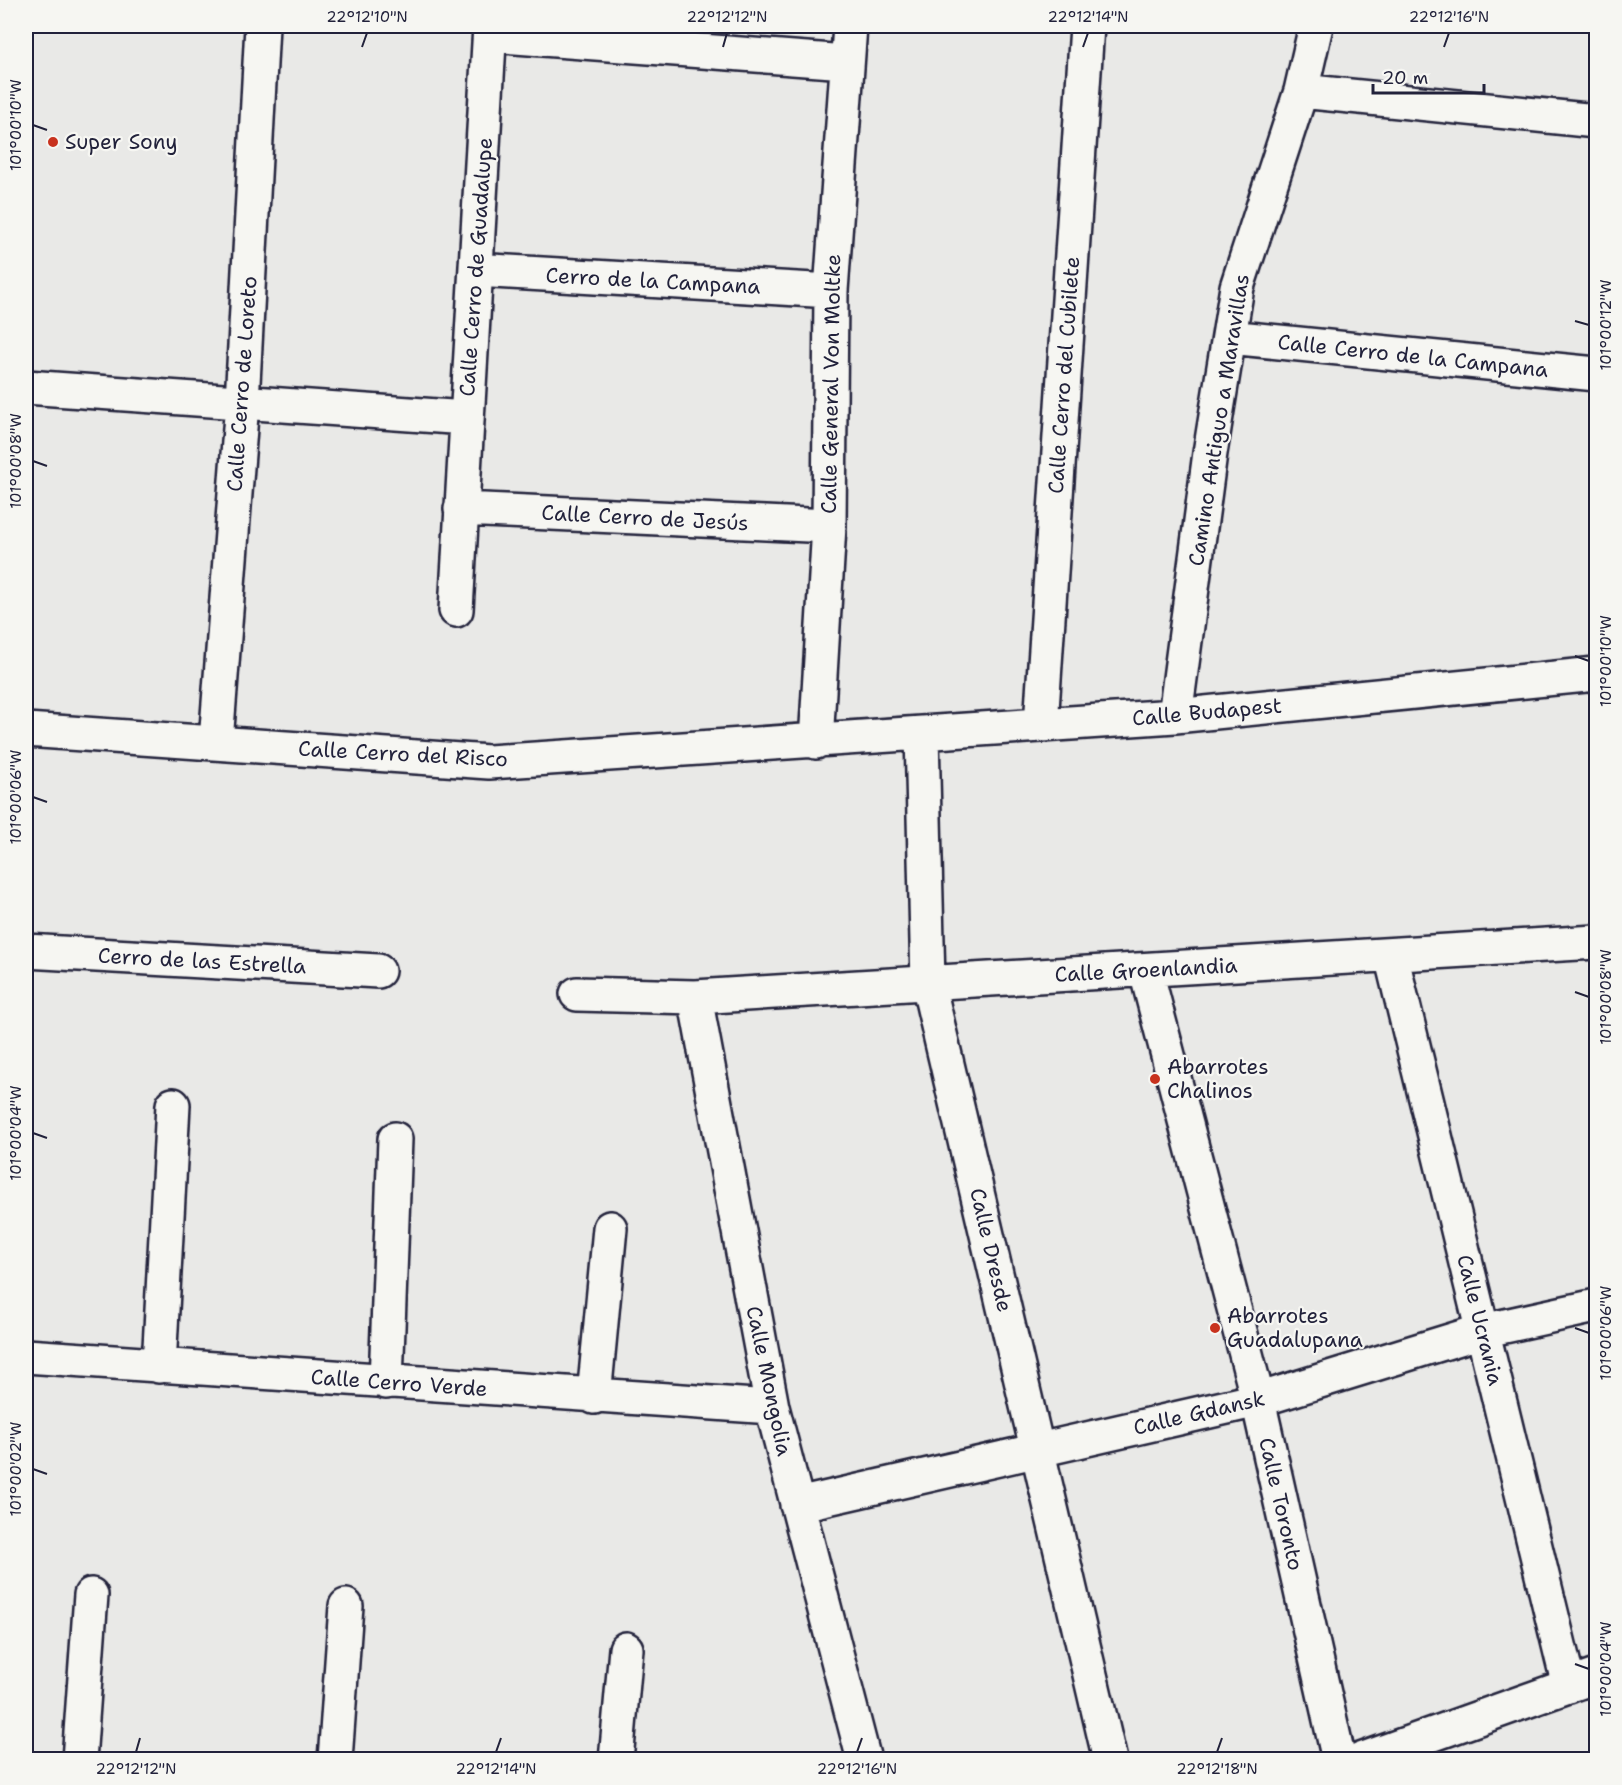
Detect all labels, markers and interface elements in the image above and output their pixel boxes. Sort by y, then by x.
text: 22°12'10"N [326,7,408,27]
text: 22°12'12"N [687,7,767,27]
text: 22°12'14"N [1048,7,1128,27]
text: 22°12'16"N [1409,7,1489,27]
scale bar [1373,57,1484,95]
text: 20 m [1382,66,1428,90]
text: 101°00'10"W [6,79,26,171]
place label: Super Sony [65,128,177,156]
marker: Super Sony [46,135,60,149]
street label: Calle Cerro de Guadalupe [453,136,499,398]
street label: Calle General Von Moltke [815,254,847,514]
street label: Calle Cerro del Cubilete [1042,255,1086,495]
street label: Cerro de la Campana [545,261,761,301]
street label: Camino Antiguo a Maravillas [1182,272,1256,568]
street label: Calle Cerro de Loreto [220,275,264,493]
text: 101°00'12"W [1596,279,1616,371]
street label: Calle Cerro de la Campana [1276,328,1550,384]
text: 101°00'08"W [6,413,26,509]
street label: Calle Cerro de Jesús [541,499,749,537]
text: 101°00'10"W [1596,615,1616,707]
street label: Calle Budapest [1131,692,1283,732]
street label: Calle Cerro del Risco [297,735,509,773]
text: 101°00'06"W [6,750,26,844]
street label: Cerro de las Estrella [97,942,307,980]
text: 101°00'08"W [1596,949,1616,1045]
street label: Calle Groenlandia [1054,951,1238,989]
place label: Abarrotes Chalinos [1167,1053,1269,1105]
marker: Abarrotes Chalinos [1148,1072,1162,1086]
text: 101°00'04"W [6,1085,26,1181]
street label: Calle Dresde [963,1185,1019,1315]
street label: Calle Ucrania [1450,1252,1510,1388]
text: 101°00'06"W [1596,1286,1616,1380]
place label: Abarrotes Guadalupana [1227,1302,1363,1354]
street label: Calle Mongolia [739,1303,799,1459]
marker: Abarrotes Guadalupana [1208,1321,1222,1335]
street label: Calle Cerro Verde [310,1363,488,1403]
street label: Calle Gdansk [1130,1384,1268,1442]
text: 101°00'02"W [6,1422,26,1516]
street label: Calle Toronto [1252,1435,1310,1573]
text: 101°00'04"W [1596,1621,1616,1717]
text: 22°12'12"N [96,1759,176,1779]
text: 22°12'14"N [456,1759,536,1779]
text: 22°12'16"N [817,1759,897,1779]
text: 22°12'18"N [1176,1759,1258,1779]

